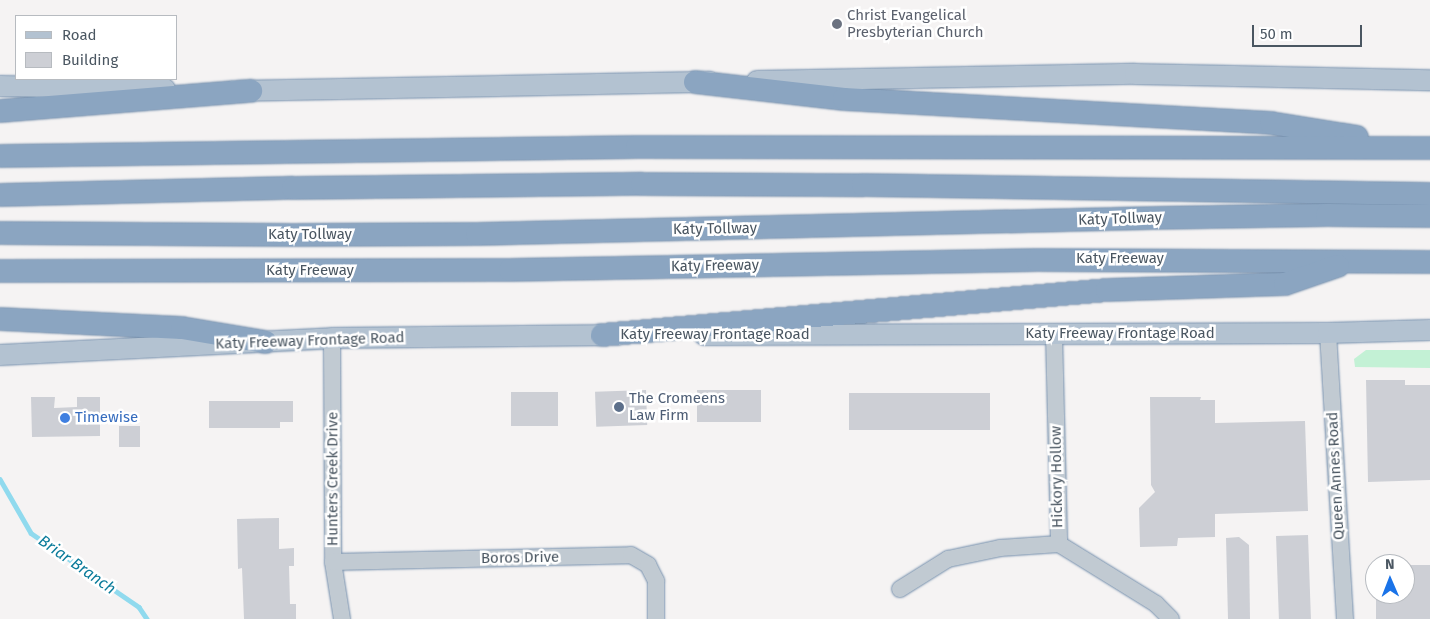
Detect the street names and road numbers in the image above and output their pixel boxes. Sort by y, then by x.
street label: Katy Tollway [1078,209,1162,229]
street label: Katy Tollway [673,219,757,239]
street label: Katy Tollway [268,226,352,244]
street label: Katy Freeway [1076,250,1164,268]
street label: Katy Freeway [671,256,759,276]
street label: Katy Freeway [266,262,354,280]
street label: Katy Freeway Frontage Road [1025,325,1215,343]
street label: Katy Freeway Frontage Road [620,326,810,344]
street label: Katy Freeway Frontage Road [215,329,405,353]
street label: Hunters Creek Drive [324,412,342,546]
street label: Queen Annes Road [1324,412,1348,540]
street label: Hickory Hollow [1047,426,1067,528]
street label: Boros Drive [481,548,559,568]

